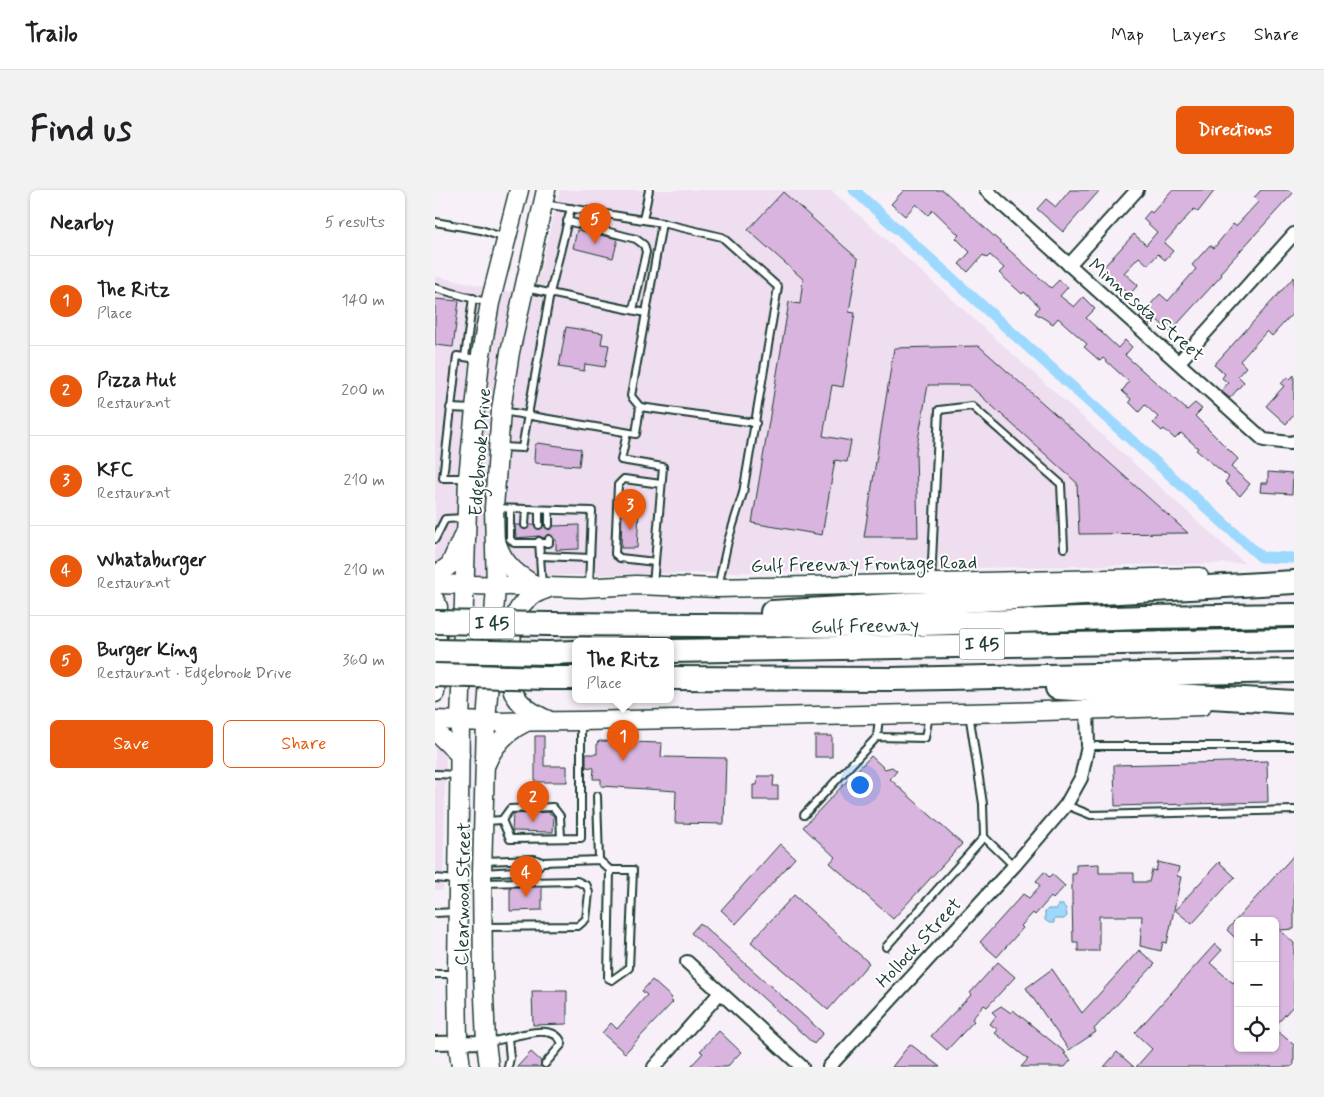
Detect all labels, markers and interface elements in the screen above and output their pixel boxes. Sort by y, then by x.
text: Trailo [25,19,78,50]
text: Map [1111,23,1144,47]
text: Layers [1172,23,1226,47]
text: Share [1254,23,1299,47]
button: Directions [1176,106,1294,154]
text: Find us [30,107,132,153]
pin: 5 [579,203,611,244]
text: Nearby [50,209,114,237]
text: 5 results [325,212,385,233]
street label: Minnesota Street [1083,253,1209,367]
text: The Ritz [97,278,170,303]
text: 1 [62,290,70,311]
text: 140 m [341,290,385,311]
text: Place [97,303,132,324]
text: Pizza Hut [97,368,176,393]
text: 2 [62,380,70,401]
text: 200 m [341,380,385,401]
street label: Edgebrook Drive [464,387,500,517]
text: Restaurant [97,393,171,414]
text: KFC [97,458,133,483]
text: 3 [62,470,70,491]
text: 210 m [344,470,385,491]
text: Restaurant [97,483,171,504]
pin: 3 [614,489,646,530]
text: Whataburger [97,548,207,573]
street label: Gulf Freeway Frontage Road [751,550,978,581]
text: 4 [61,560,71,581]
text: 210 m [344,560,385,581]
text: Restaurant [97,573,171,594]
road number: I 45 [469,608,515,638]
street label: Gulf Freeway [811,613,919,641]
road number: I 45 [959,628,1005,659]
text: Burger King [97,638,198,663]
popup [572,638,674,703]
text: The Ritz [587,648,659,673]
text: 5 [61,650,71,671]
text: 360 m [342,650,385,671]
text: Restaurant · Edgebrook Drive [97,663,292,684]
text: Place [587,673,622,694]
button: Save [50,720,213,768]
button: Share [223,720,385,768]
pin: 1 [607,720,639,761]
your location [847,772,873,798]
pin: 2 [517,781,549,822]
street label: Clearwood Street [450,822,477,966]
pin: 4 [510,856,542,897]
street label: Hollock Street [871,892,968,994]
map controls [1234,917,1279,1052]
button: + [1234,917,1279,962]
button: − [1234,962,1279,1007]
button: locate [1234,1007,1279,1052]

